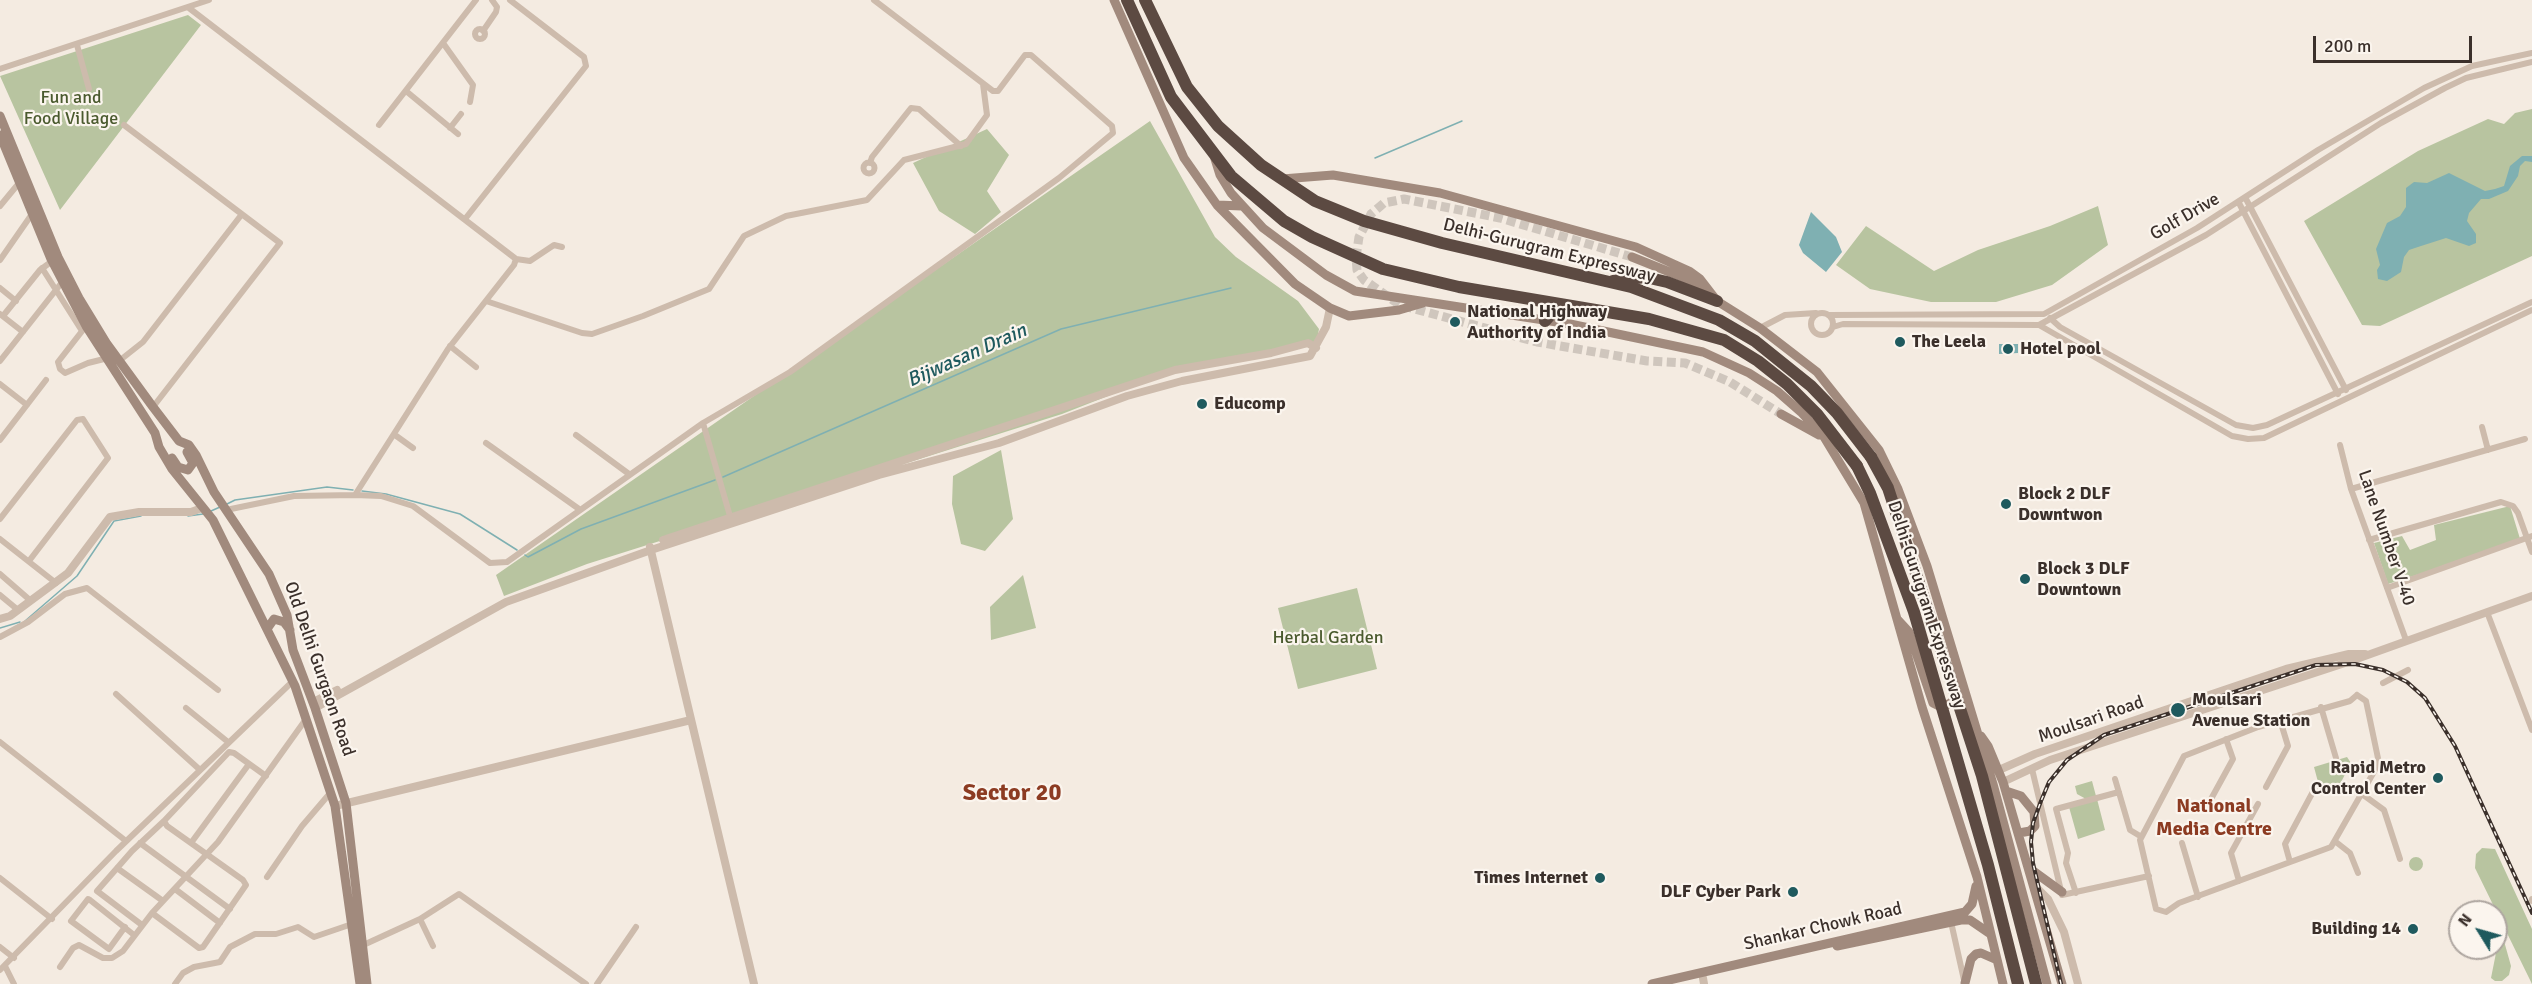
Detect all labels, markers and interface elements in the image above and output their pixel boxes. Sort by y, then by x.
scale bar [2316,24,2475,62]
text: 200 m [2324,35,2371,57]
park label: Fun and Food Village [24,87,118,130]
street label: Golf Drive [2147,189,2223,245]
street label: Delhi-Gurugram Expressway [1441,214,1657,288]
place label: National Highway Authority of India [1467,301,1607,344]
marker: National Highway Authority of India [1448,315,1462,329]
water label: Bijwasan Drain [904,319,1030,393]
place label: The Leela [1912,331,1986,353]
marker: The Leela [1893,335,1907,349]
place label: Hotel pool [2020,338,2101,360]
marker: Hotel pool [2001,342,2015,356]
place label: Educomp [1214,393,1286,415]
marker: Educomp [1195,397,1209,411]
street label: Lane Number V-40 [2353,467,2419,609]
place label: Block 2 DLF Downtwon [2018,483,2111,526]
marker: Block 2 DLF Downtwon [1999,497,2013,511]
street label: Delhi-Gurugram Expressway [1882,498,1970,712]
place label: Block 3 DLF Downtown [2037,558,2130,600]
marker: Block 3 DLF Downtown [2018,572,2032,586]
street label: Old Delhi Gurgaon Road [279,579,359,759]
park label: Herbal Garden [1272,627,1384,649]
place label: Moulsari Avenue Station [2192,689,2310,732]
street label: Moulsari Road [2035,692,2147,748]
marker: Moulsari Avenue Station [2169,701,2187,719]
place label: Rapid Metro Control Center [2311,757,2426,800]
marker: Rapid Metro Control Center [2431,771,2445,785]
district label: Sector 20 [963,780,1061,808]
district label: National Media Centre [2156,795,2272,842]
place label: Times Internet [1474,867,1588,889]
marker: Times Internet [1593,871,1607,885]
place label: DLF Cyber Park [1660,881,1781,903]
marker: DLF Cyber Park [1786,885,1800,899]
street label: Shankar Chowk Road [1742,898,1904,956]
north arrow [2448,900,2508,960]
text: N [2454,910,2477,931]
place label: Building 14 [2311,918,2401,940]
marker: Building 14 [2406,922,2420,936]

